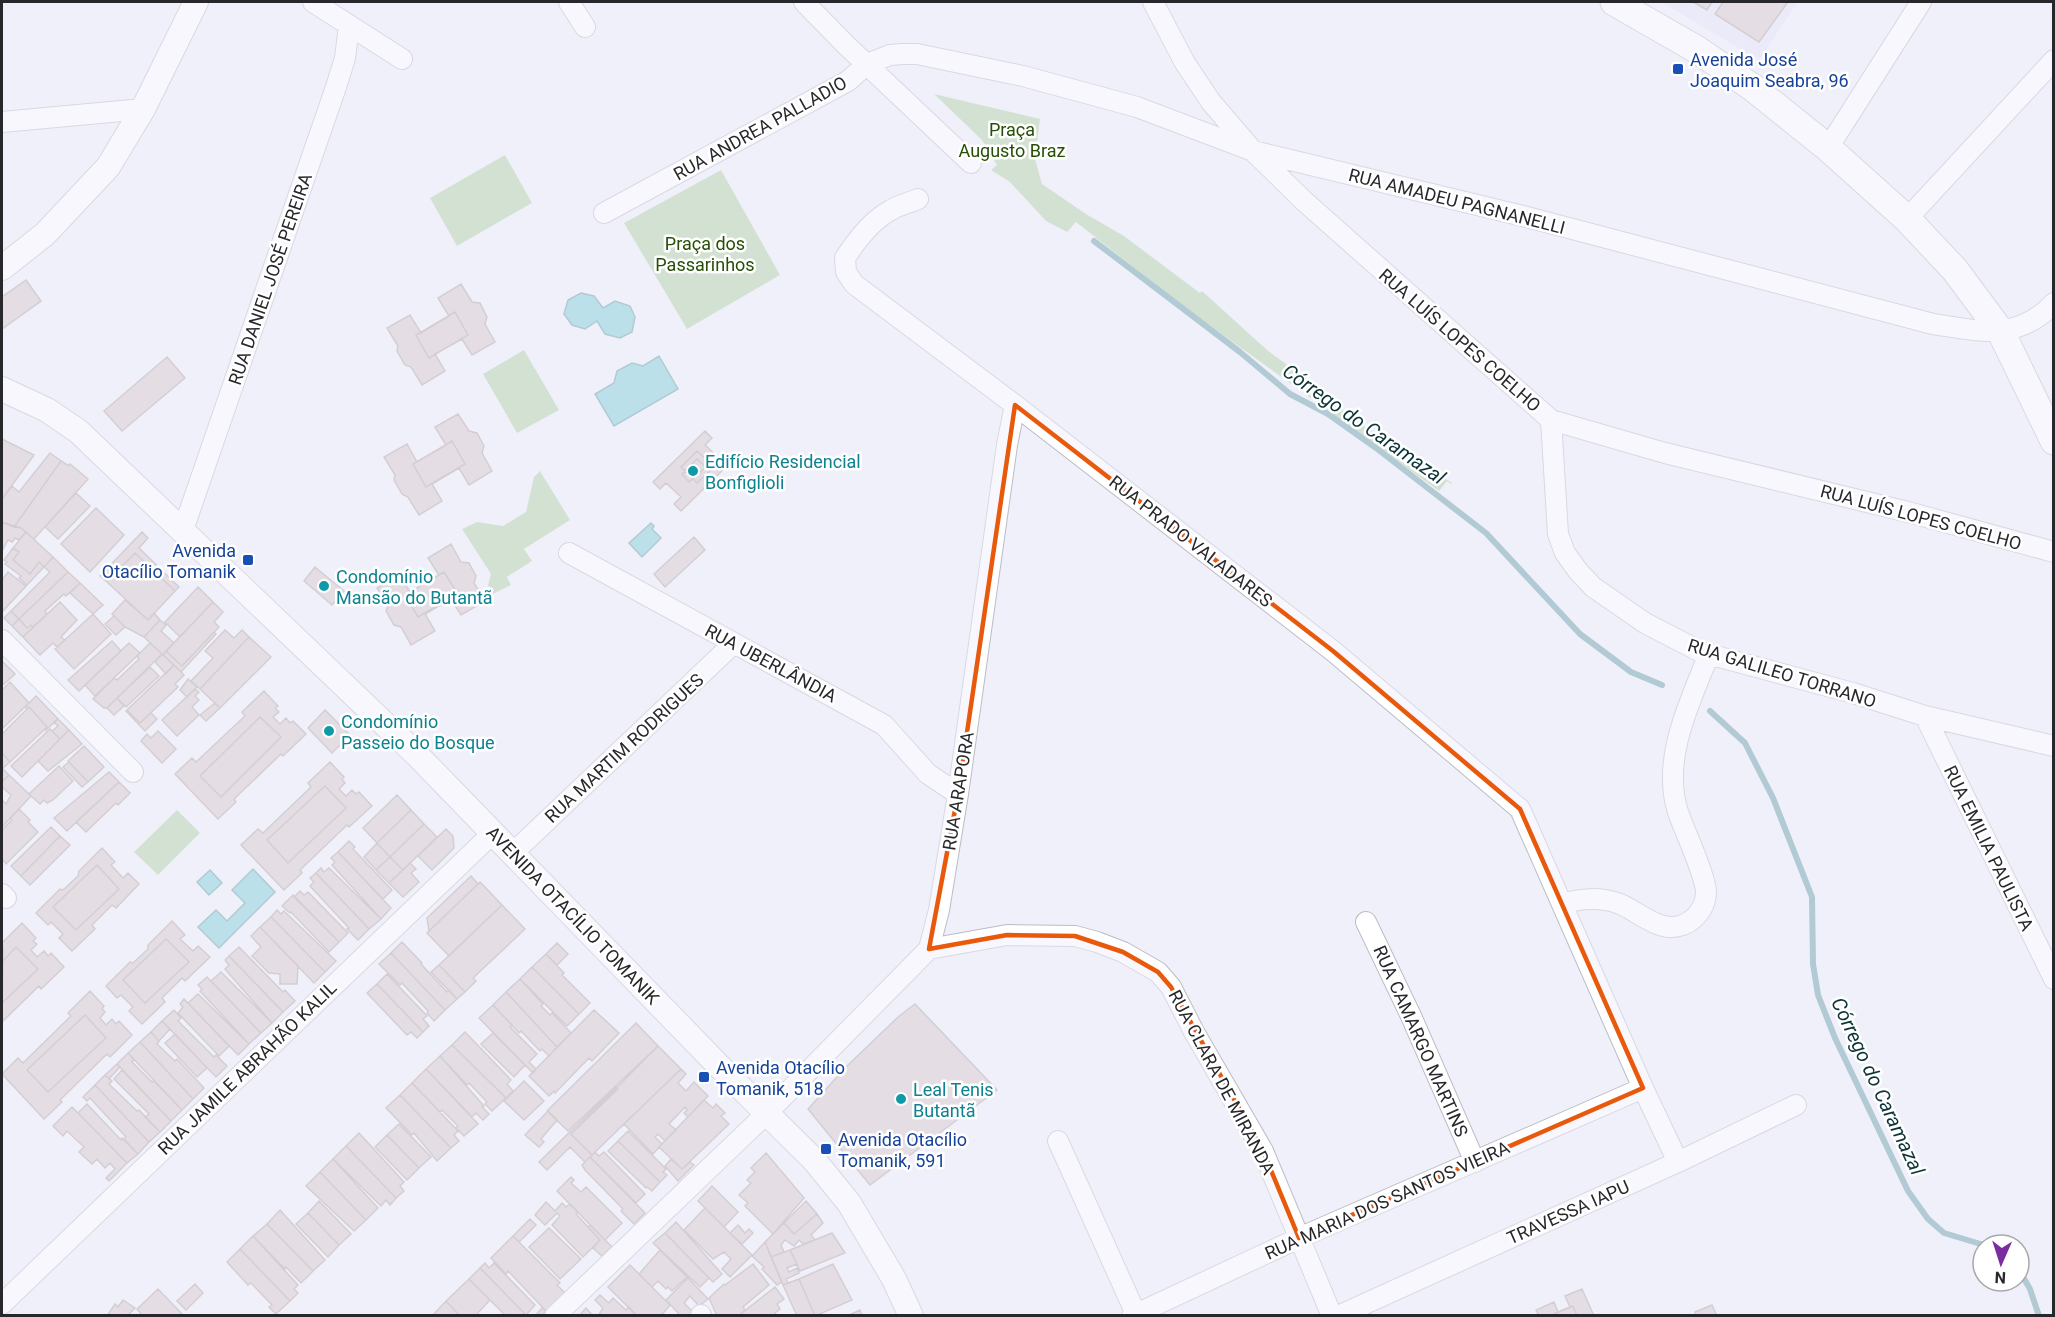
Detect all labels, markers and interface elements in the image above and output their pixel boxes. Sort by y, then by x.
place label: Avenida José Joaquim Seabra, 96 [1690,49,1849,91]
marker: Avenida José Joaquim Seabra, 96 [1671,62,1685,76]
street label: RUA ANDREA PALLADIO [670,72,850,184]
park label: Praça Augusto Braz [958,119,1066,161]
street label: RUA AMADEU PAGNANELLI [1347,164,1567,238]
street label: RUA DANIEL JOSÉ PEREIRA [224,170,316,388]
park label: Praça dos Passarinhos [655,233,755,275]
street label: RUA LUÍS LOPES COELHO [1375,264,1545,416]
water label: Córrego do Caramazal [1278,359,1450,489]
place label: Edifício Residencial Bonfiglioli [705,451,861,493]
marker: Edifício Residencial Bonfiglioli [686,464,700,478]
street label: RUA PRADO VALADARES [1105,471,1277,611]
street label: RUA LUÍS LOPES COELHO [1818,480,2024,554]
place label: Avenida Otacílio Tomanik [102,540,237,582]
marker: Avenida Otacílio Tomanik [241,553,255,567]
place label: Condomínio Mansão do Butantã [336,566,493,608]
marker: Condomínio Mansão do Butantã [317,579,331,593]
street label: RUA UBERLÂNDIA [702,619,841,707]
street label: RUA GALILEO TORRANO [1685,634,1879,712]
street label: RUA MARTIM RODRIGUES [541,669,708,827]
place label: Condomínio Passeio do Bosque [341,711,495,753]
marker: Condomínio Passeio do Bosque [322,724,336,738]
street label: RUA ARAPORA [938,730,978,852]
street label: RUA EMILIA PAULISTA [1940,762,2038,934]
street label: AVENIDA OTACÍLIO TOMANIK [482,822,664,1009]
street label: RUA CAMARGO MARTINS [1369,942,1473,1140]
street label: RUA JAMILE ABRAHÃO KALIL [153,977,341,1159]
street label: RUA CLARA DE MIRANDA [1164,986,1280,1178]
water label: Córrego do Caramazal [1826,993,1930,1179]
place label: Avenida Otacílio Tomanik, 518 [716,1057,845,1099]
marker: Avenida Otacílio Tomanik, 518 [697,1070,711,1084]
place label: Leal Tenis Butantã [913,1079,994,1121]
marker: Leal Tenis Butantã [894,1092,908,1106]
place label: Avenida Otacílio Tomanik, 591 [838,1129,967,1171]
street label: RUA MARIA DOS SANTOS VIEIRA [1261,1136,1513,1264]
marker: Avenida Otacílio Tomanik, 591 [819,1142,833,1156]
street label: TRAVESSA IAPU [1503,1176,1633,1248]
north arrow [1971,1233,2031,1293]
text: N [1994,1268,2006,1287]

